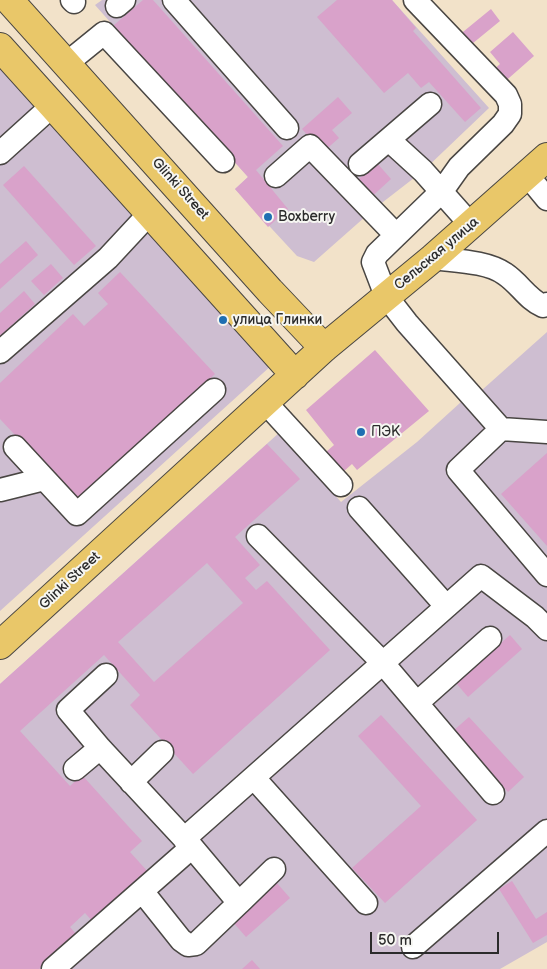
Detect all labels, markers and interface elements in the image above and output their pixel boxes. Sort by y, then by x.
street label: Glinki Street [148,155,212,223]
place label: Boxberry [278,209,335,225]
marker: Boxberry [262,211,274,223]
street label: Сельская улица [391,214,483,294]
place label: улица Глинки [233,312,322,328]
marker: улица Глинки [217,314,229,326]
place label: ПЭК [371,424,400,440]
marker: ПЭК [355,426,367,438]
street label: Glinki Street [36,549,104,613]
scale bar [372,922,501,954]
text: 50 m [378,931,412,950]

